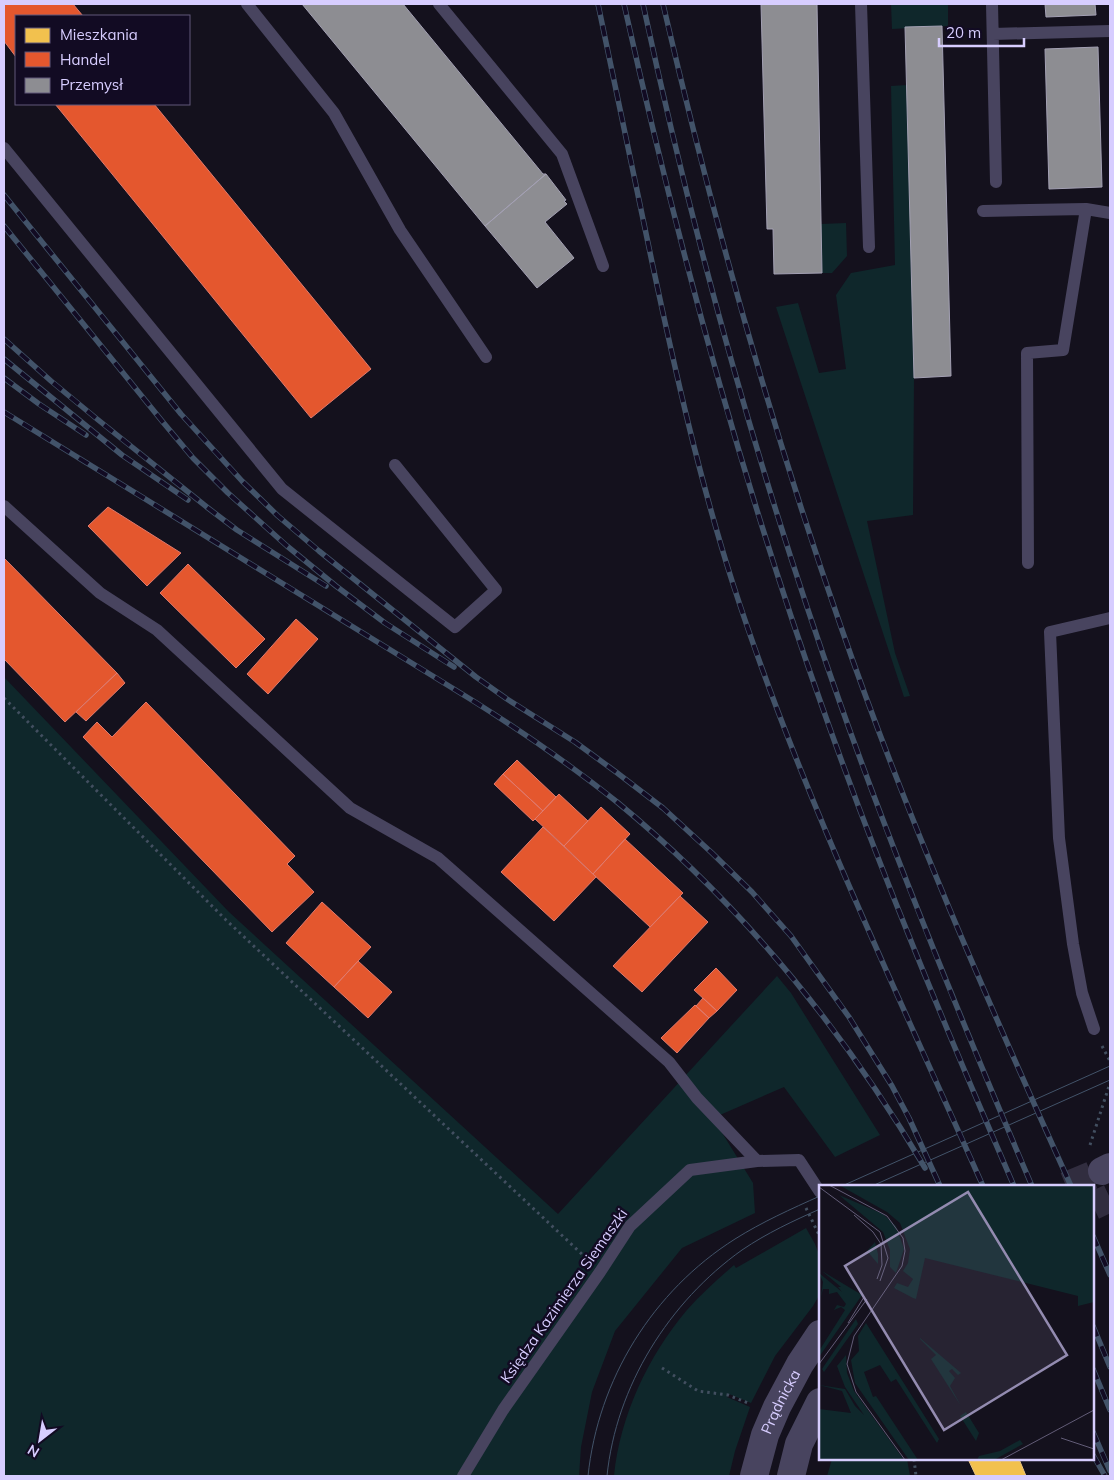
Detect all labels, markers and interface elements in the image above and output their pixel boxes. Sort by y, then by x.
legend [15,15,190,105]
scale bar [939,15,1024,47]
text: 20 m [946,23,981,42]
text: Mieszkania [60,25,138,44]
text: Handel [60,50,110,69]
text: Przemysł [60,75,123,94]
inset map [819,1185,1094,1460]
street label: Księdza Kazimierza Siemaszki [496,1205,631,1387]
street label: Prądnicka [757,1366,804,1437]
north arrow [15,1415,65,1465]
text: N [24,1441,42,1462]

